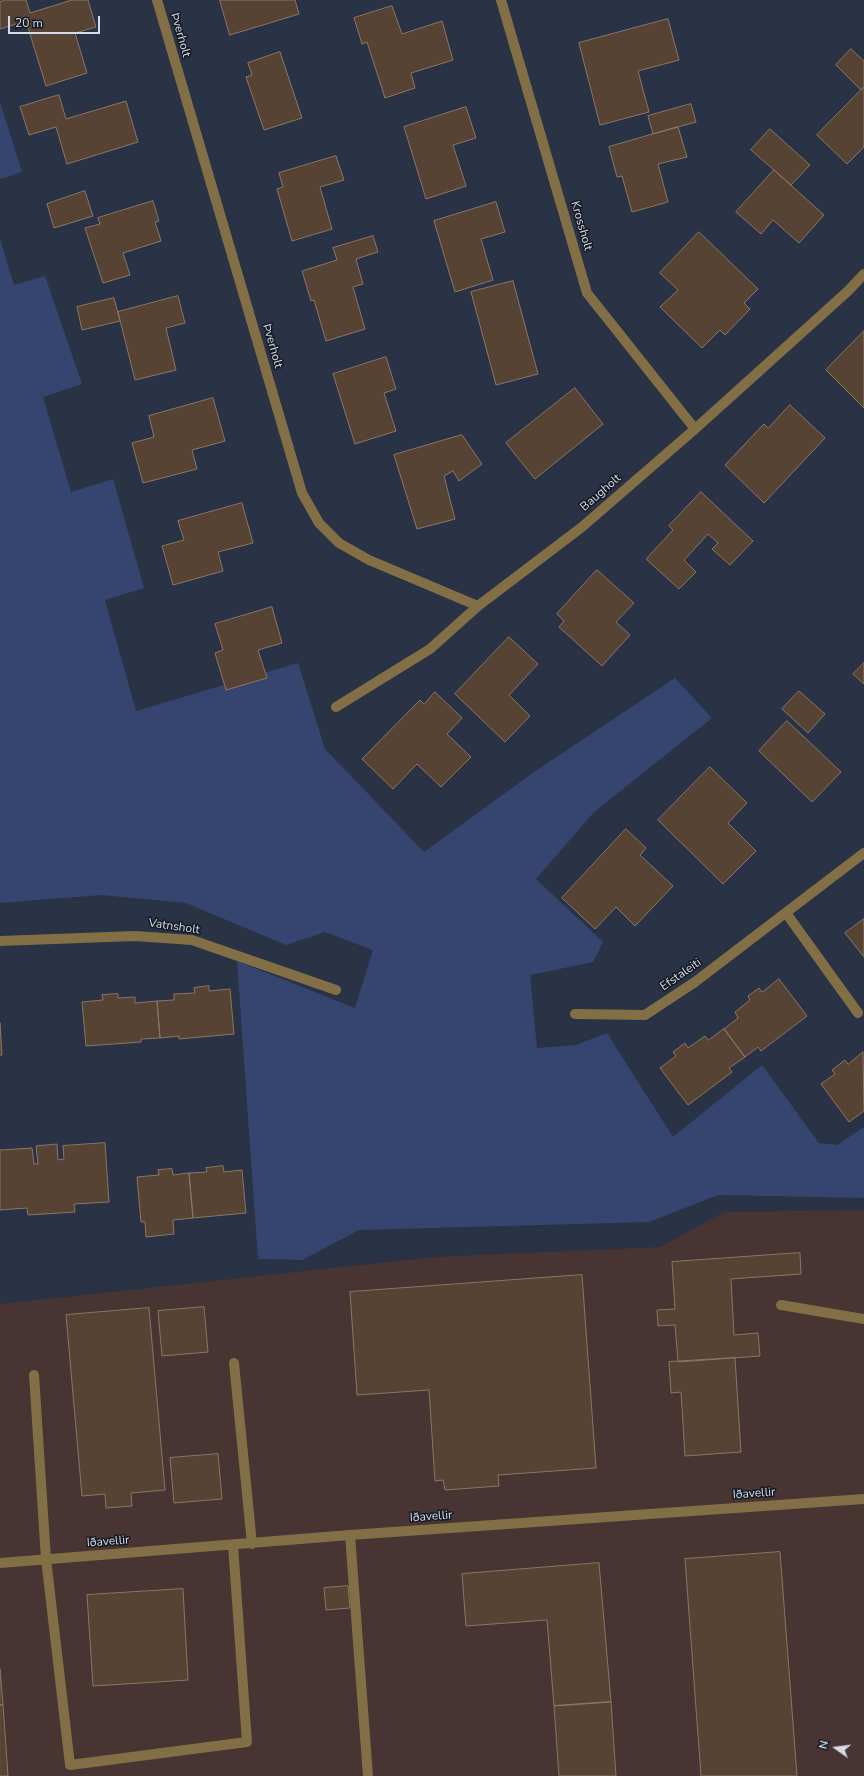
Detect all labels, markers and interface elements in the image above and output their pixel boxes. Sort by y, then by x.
scale bar [10,8,102,34]
street label: Þverholt [167,11,193,59]
text: 20 m [15,15,43,31]
street label: Krossholt [567,199,595,253]
street label: Þverholt [259,322,285,370]
street label: Baugholt [578,471,624,515]
street label: Vatnsholt [147,916,201,938]
street label: Efstaleiti [658,956,704,994]
street label: Iðavellir [732,1485,776,1503]
street label: Iðavellir [409,1508,453,1526]
street label: Iðavellir [86,1533,130,1551]
north arrow [816,1728,856,1768]
text: N [816,1739,832,1751]

